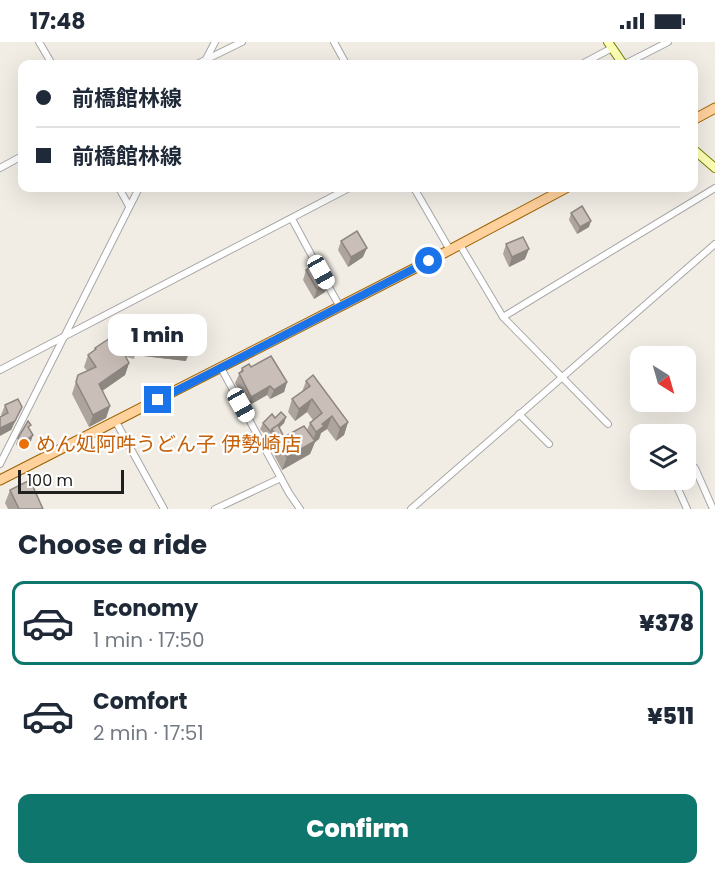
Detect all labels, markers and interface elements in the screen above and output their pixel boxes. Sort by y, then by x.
text: 17:48 [30,6,85,37]
text: 前橋館林線 [72,83,182,114]
text: 前橋館林線 [72,141,182,172]
route start [415,247,442,274]
car [304,252,338,292]
callout: 1 min [108,313,207,355]
text: 1 min [131,321,184,349]
north arrow [630,346,696,412]
map controls [630,346,696,490]
car [224,385,258,425]
route end [144,386,171,413]
button: layers [630,424,696,490]
place label: めん処阿吽うどん子 伊勢崎店 [36,430,301,458]
marker: めん処阿吽うどん子 伊勢崎店 [17,437,31,451]
scale bar [18,467,124,495]
text: 100 m [27,469,73,492]
text: Choose a ride [18,526,207,563]
text: Economy [93,593,198,624]
icon: car [21,596,75,650]
text: ¥378 [639,608,694,639]
text: 1 min · 17:50 [93,626,205,654]
text: Comfort [93,686,187,717]
icon: car [21,689,75,743]
text: ¥511 [647,701,694,732]
text: 2 min · 17:51 [93,719,204,747]
button: Confirm [18,794,697,863]

